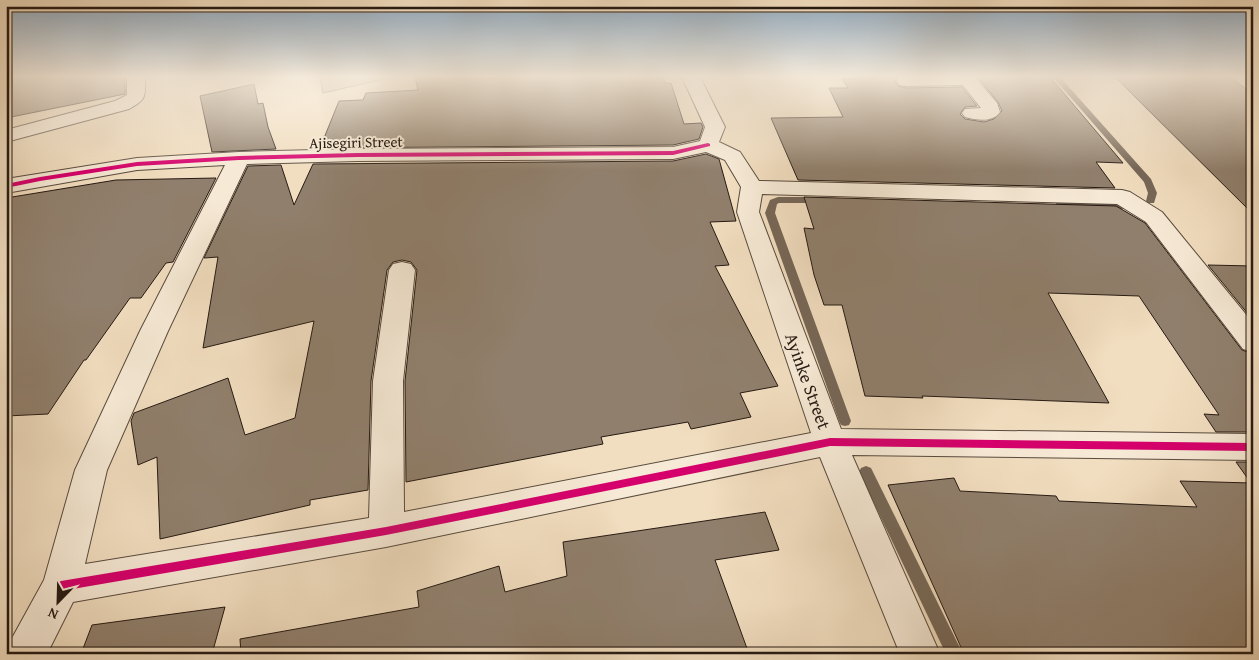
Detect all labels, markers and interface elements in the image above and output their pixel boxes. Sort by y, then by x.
street label: Ajisegiri Street [309,131,404,153]
street label: Ayinke Street [778,329,838,434]
north arrow [32,578,82,628]
text: N [44,603,61,625]

